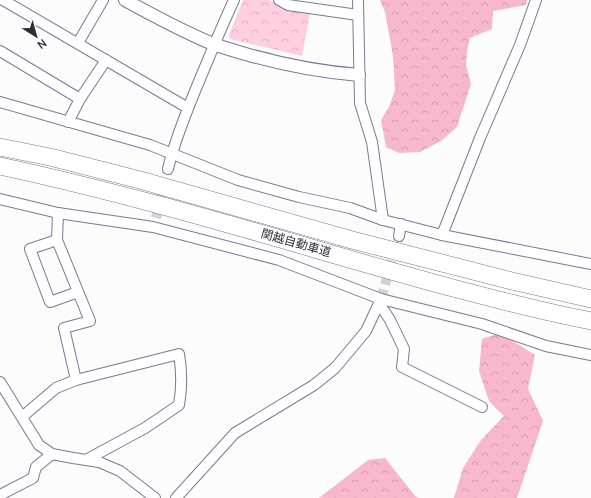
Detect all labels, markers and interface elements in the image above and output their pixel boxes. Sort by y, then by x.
north arrow [16,16,56,56]
text: N [35,36,50,53]
street label: 関越自動車道 [259,224,333,261]

